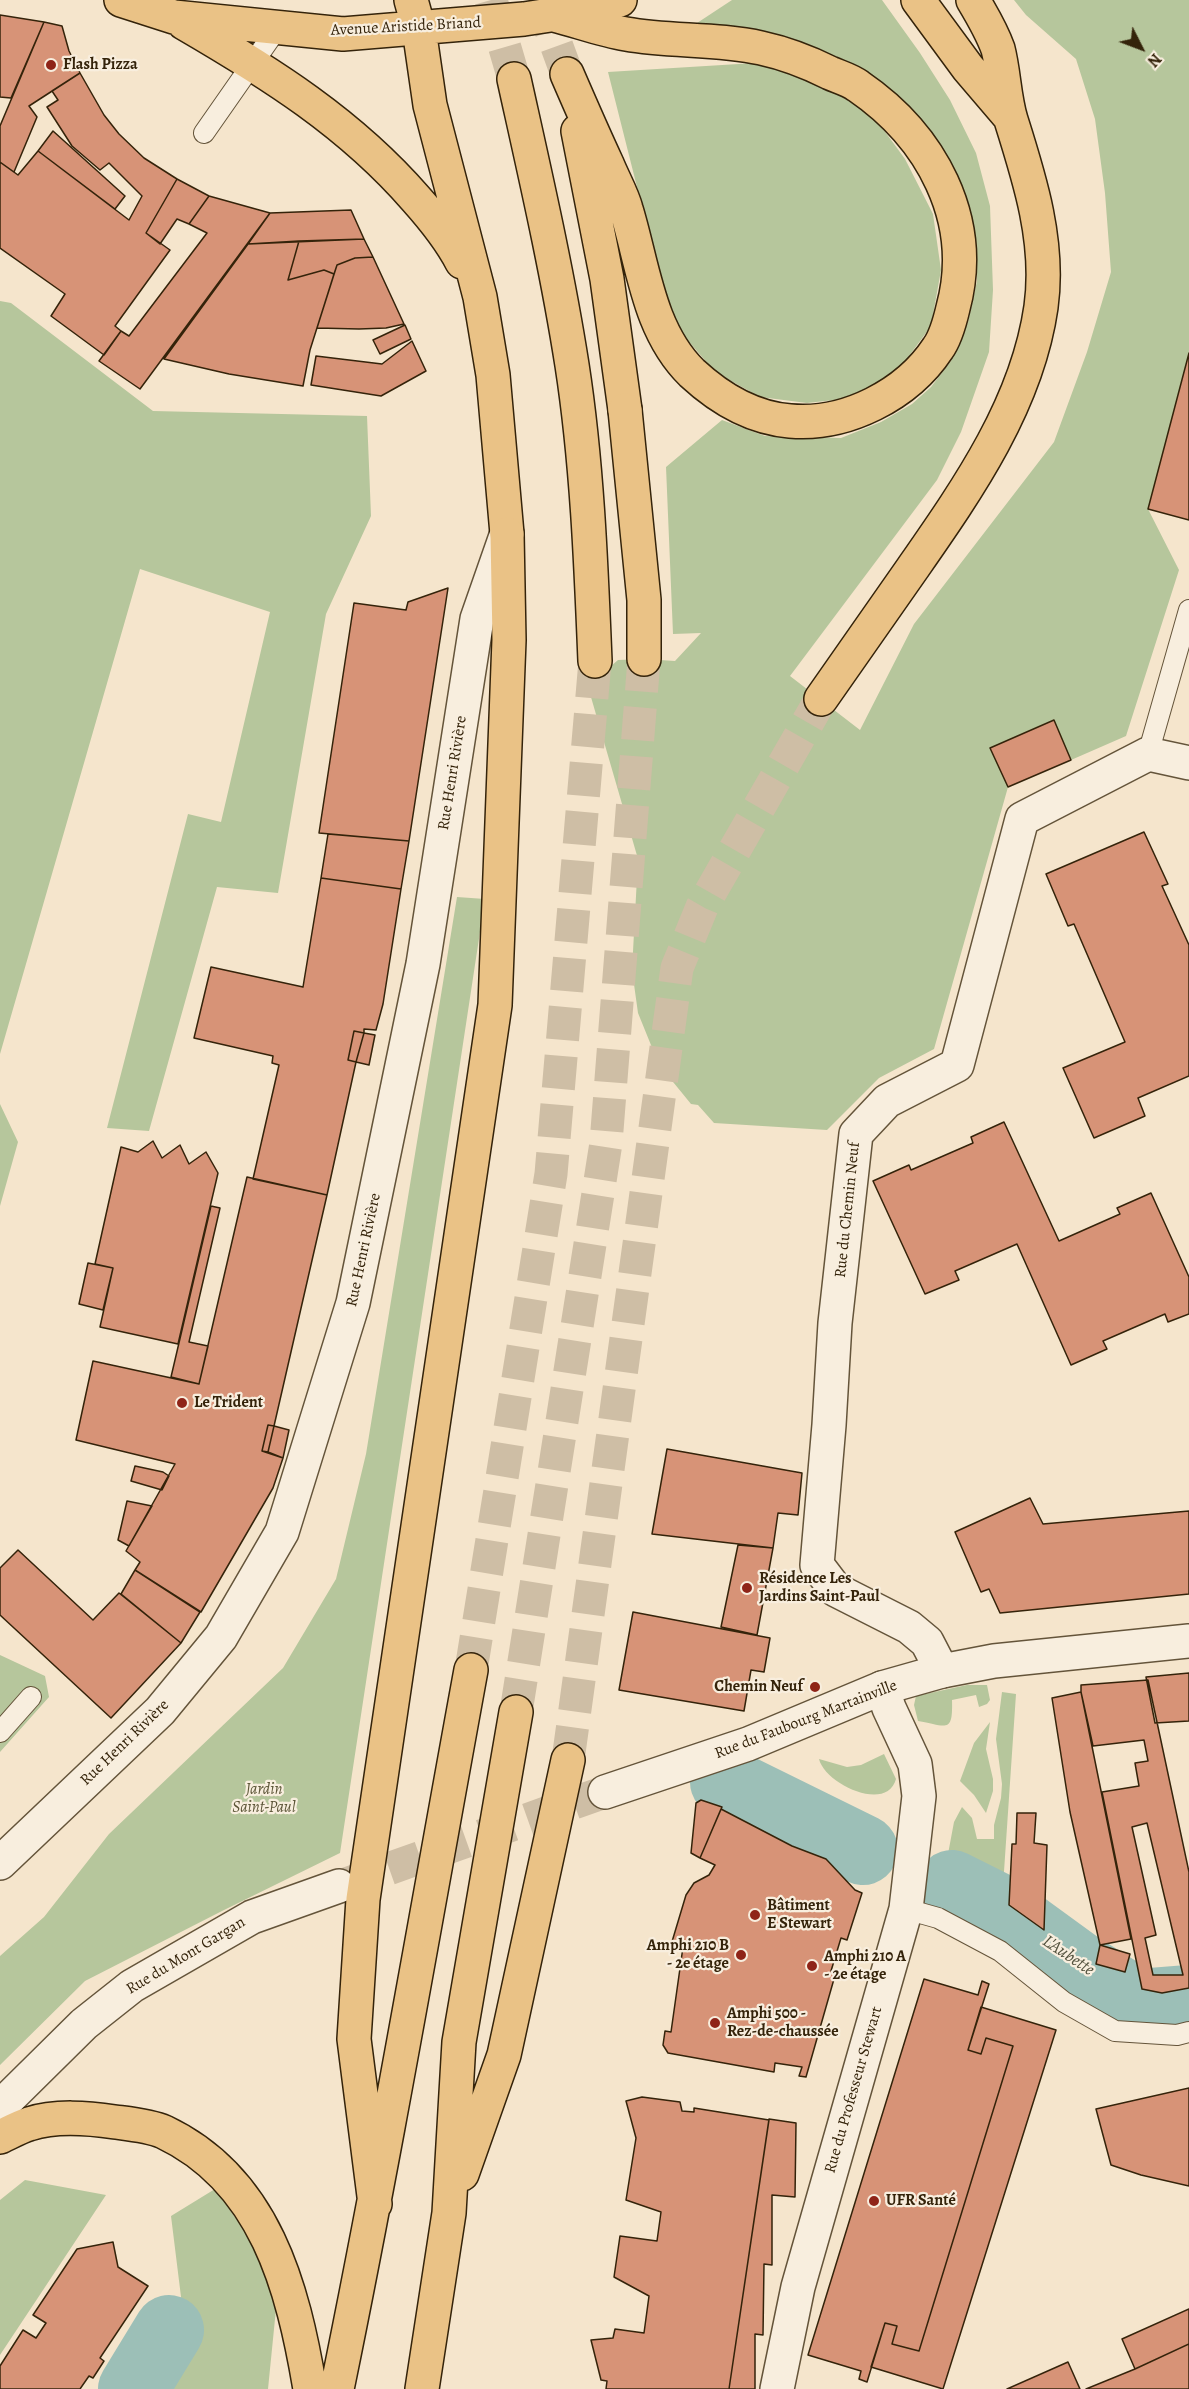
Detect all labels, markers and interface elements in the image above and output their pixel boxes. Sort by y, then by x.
street label: Avenue Aristide Briand [330,13,482,41]
north arrow [1111,18,1171,78]
text: N [1142,48,1166,72]
place label: Flash Pizza [63,55,138,75]
marker: Flash Pizza [44,58,58,72]
street label: Rue Henri Rivière [434,714,472,832]
street label: Rue du Chemin Neuf [831,1141,865,1279]
street label: Rue Henri Rivière [343,1191,385,1309]
place label: Le Trident [194,1393,263,1413]
marker: Le Trident [175,1396,189,1410]
place label: Résidence Les Jardins Saint-Paul [759,1569,880,1607]
marker: Résidence Les Jardins Saint-Paul [740,1581,754,1595]
street label: Rue du Faubourg Martainville [712,1676,900,1764]
place label: Chemin Neuf [714,1677,803,1697]
marker: Chemin Neuf [808,1680,822,1694]
street label: Rue Henri Rivière [77,1696,173,1790]
park label: Jardin Saint-Paul [232,1780,296,1818]
place label: Bâtiment E Stewart [767,1896,832,1934]
marker: Bâtiment E Stewart [748,1908,762,1922]
street label: Rue du Mont Gargan [123,1913,249,1999]
water label: L'Aubette [1038,1931,1098,1981]
place label: Amphi 210 B - 2e étage [647,1936,729,1974]
place label: Amphi 210 A - 2e étage [824,1947,906,1985]
marker: Amphi 210 B - 2e étage [734,1948,748,1962]
marker: Amphi 210 A - 2e étage [805,1959,819,1973]
place label: Amphi 500 - Rez-de-chaussée [727,2004,839,2042]
street label: Rue du Professeur Stewart [821,2005,887,2175]
marker: Amphi 500 - Rez-de-chaussée [708,2016,722,2030]
place label: UFR Santé [886,2191,956,2211]
marker: UFR Santé [867,2194,881,2208]

